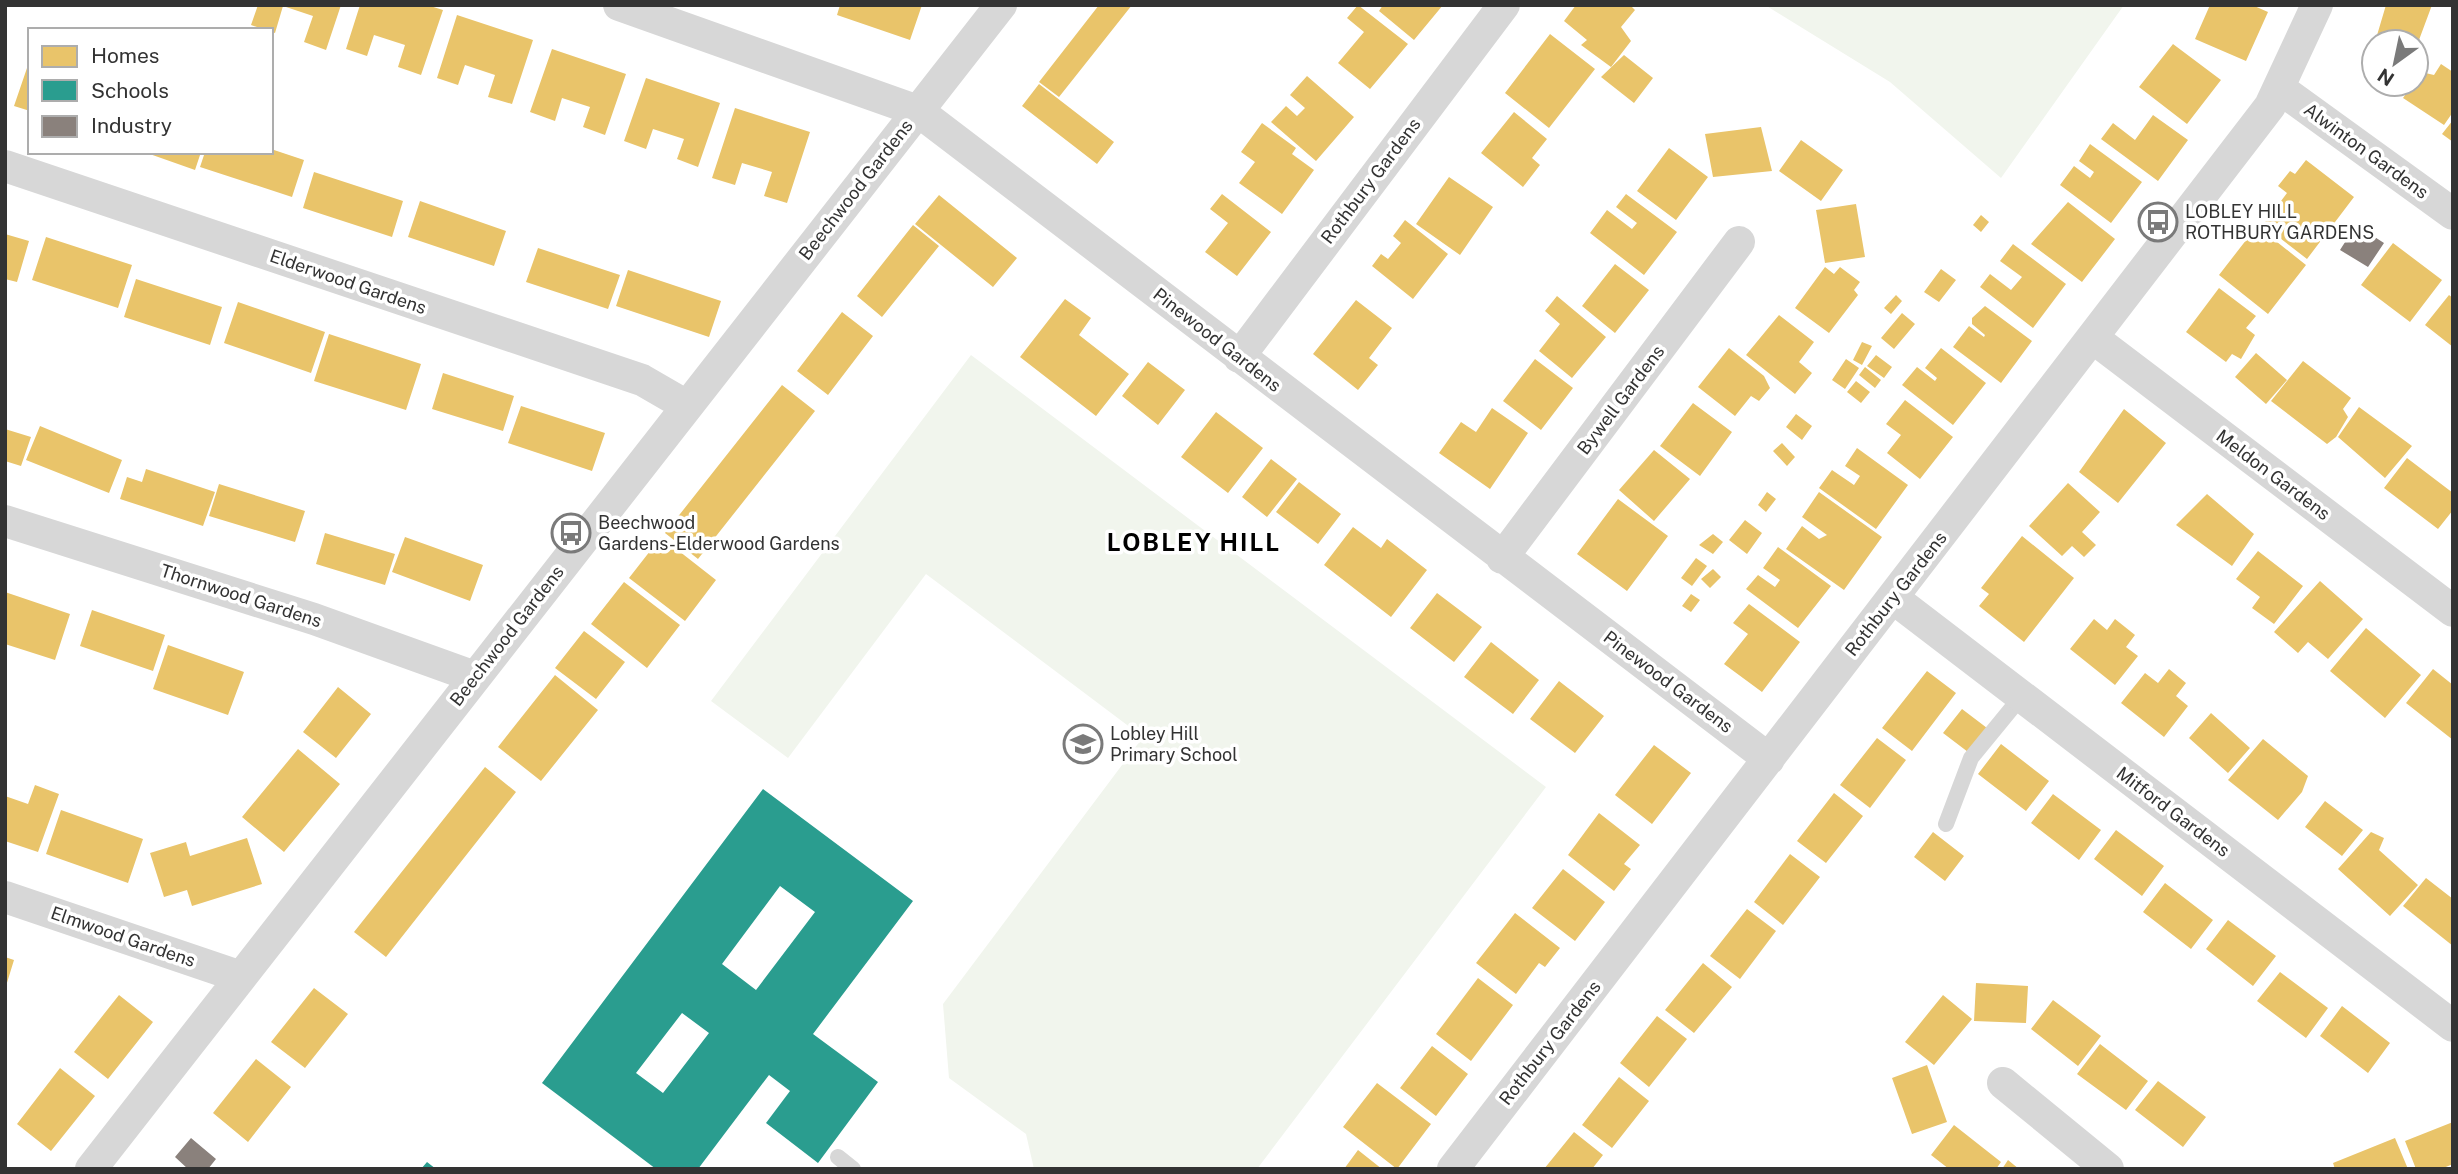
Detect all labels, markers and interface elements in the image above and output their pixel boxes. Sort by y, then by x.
legend [28,28,273,154]
north arrow [2360,28,2430,98]
text: Homes [91,43,159,68]
text: N [2374,64,2398,91]
text: Schools [91,78,169,103]
street label: Alwinton Gardens [2300,98,2433,203]
text: Industry [91,113,172,138]
street label: Rothbury Gardens [1317,114,1425,248]
street label: Beechwood Gardens [794,115,917,264]
bus stop icon: LOBLEY HILL ROTHBURY GARDENS [2137,201,2179,243]
place label: LOBLEY HILL ROTHBURY GARDENS [2185,201,2374,243]
street label: Elderwood Gardens [267,245,429,318]
street label: Pinewood Gardens [1149,283,1285,396]
street label: Bywell Gardens [1573,341,1668,458]
street label: Meldon Gardens [2212,425,2334,524]
bus stop icon: Beechwood Gardens-Elderwood Gardens [550,512,592,554]
place label: Beechwood Gardens-Elderwood Gardens [598,512,840,554]
street label: Rothbury Gardens [1841,527,1951,660]
district label: LOBLEY HILL [1107,528,1281,556]
street label: Thornwood Gardens [158,560,324,631]
street label: Beechwood Gardens [445,561,568,710]
street label: Pinewood Gardens [1600,626,1737,737]
school or university icon: Lobley Hill Primary School [1062,723,1104,765]
place label: Lobley Hill Primary School [1110,723,1238,765]
street label: Mitford Gardens [2113,762,2234,861]
street label: Elmwood Gardens [48,902,198,971]
street label: Rothbury Gardens [1495,976,1605,1109]

